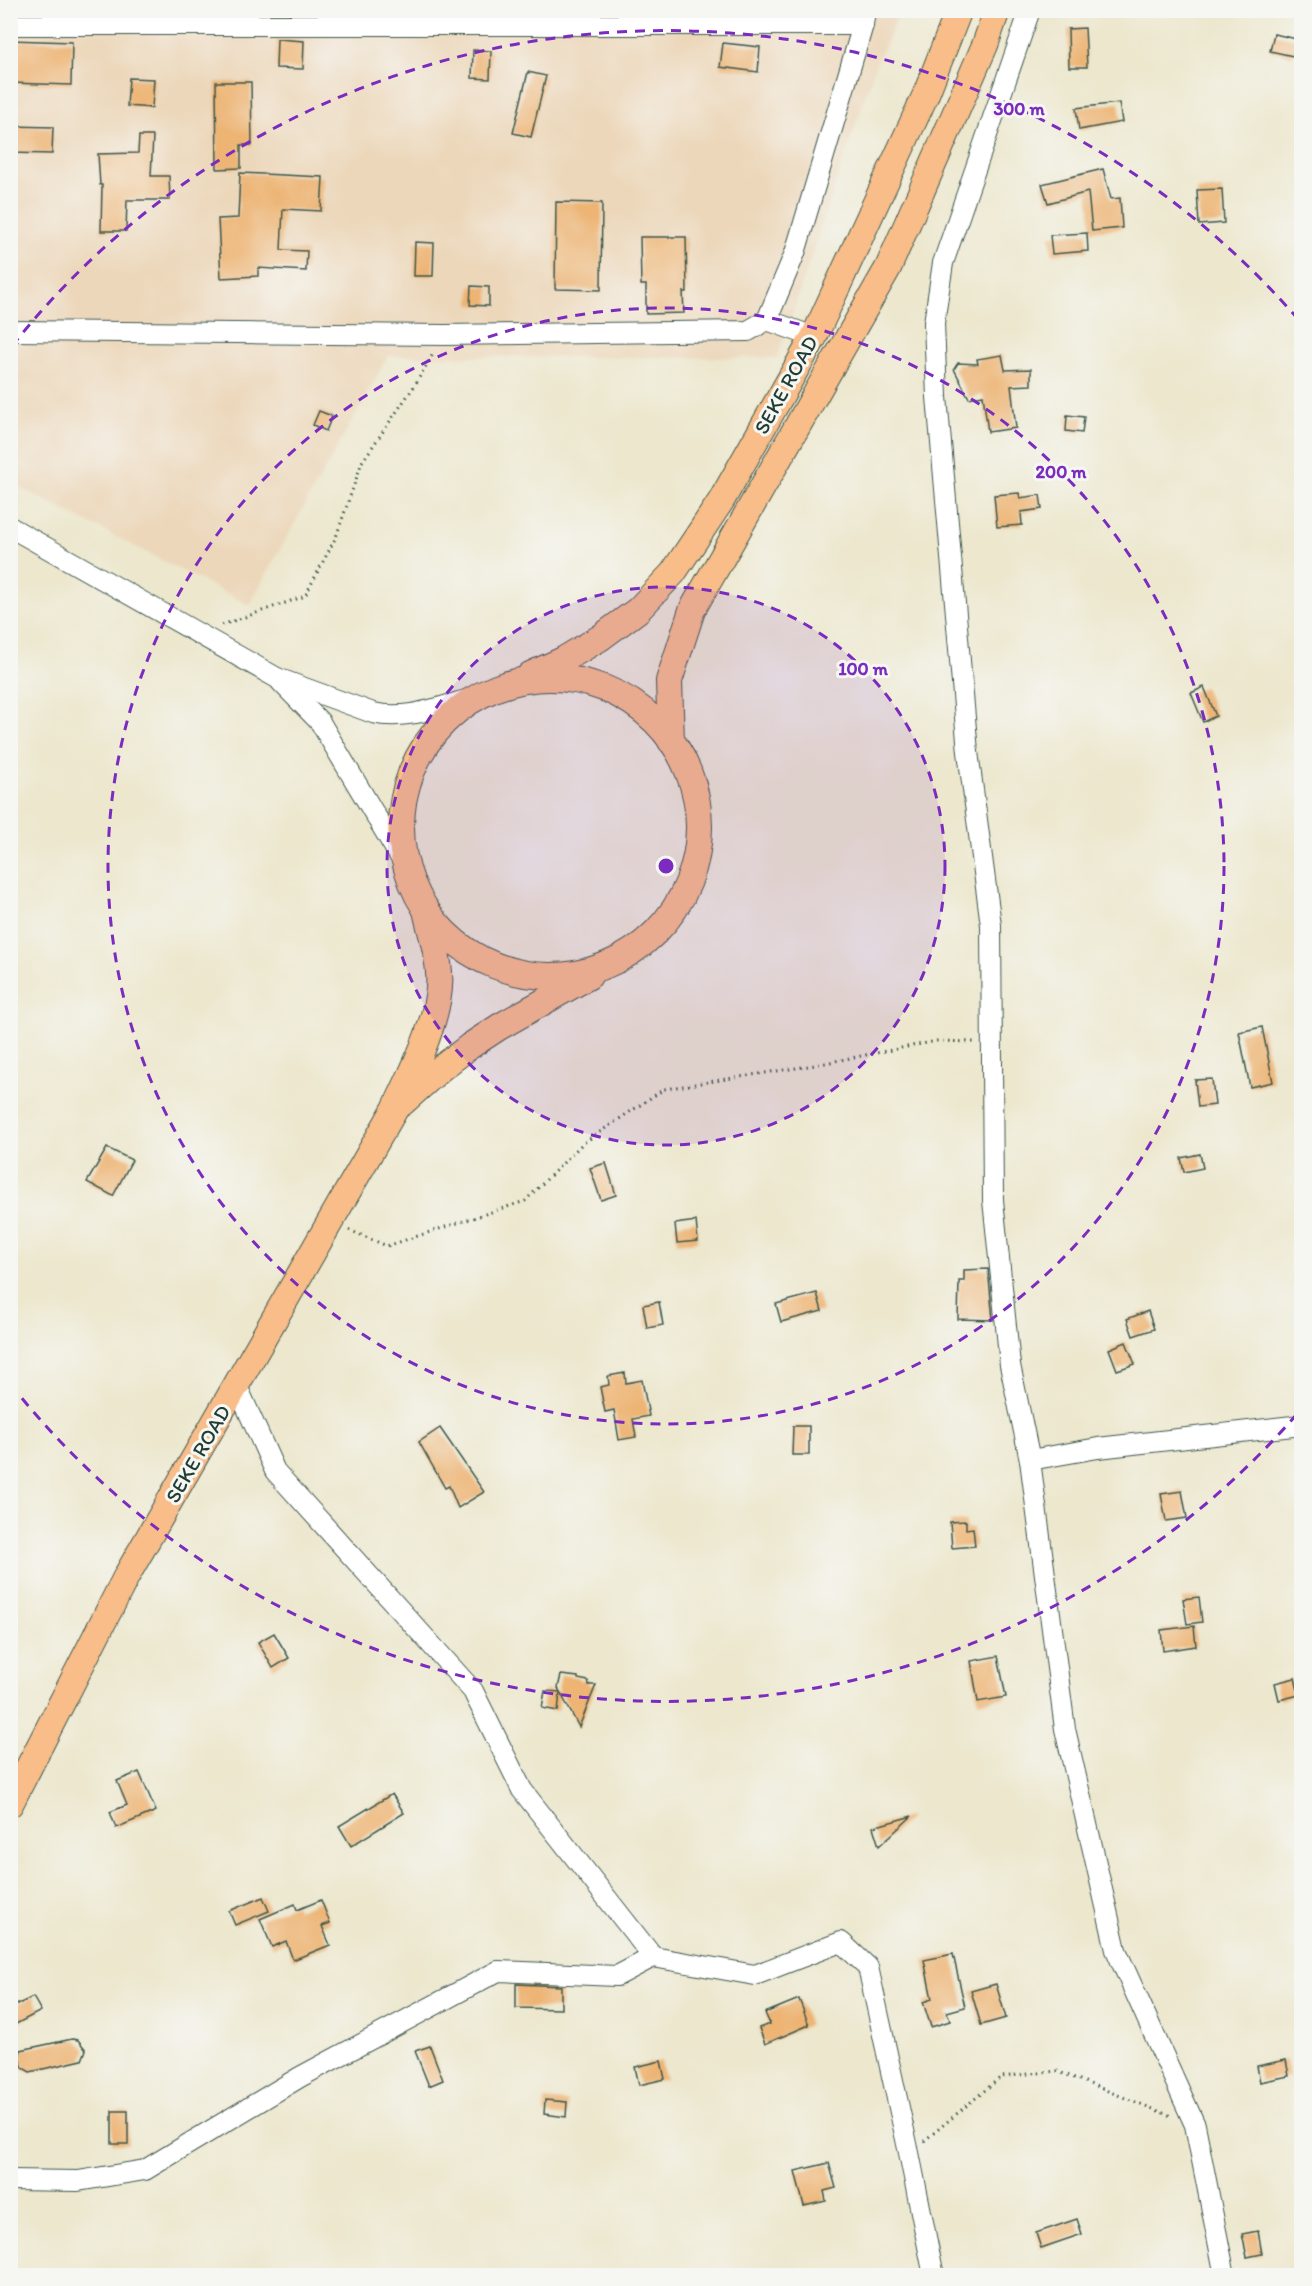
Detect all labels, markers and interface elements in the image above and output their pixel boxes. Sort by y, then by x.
text: 300 m [993,98,1045,120]
street label: SEKE ROAD [748,331,823,438]
text: 200 m [1036,461,1087,483]
text: 100 m [838,658,889,680]
centre of rings [656,856,676,876]
street label: SEKE ROAD [160,1400,236,1507]

